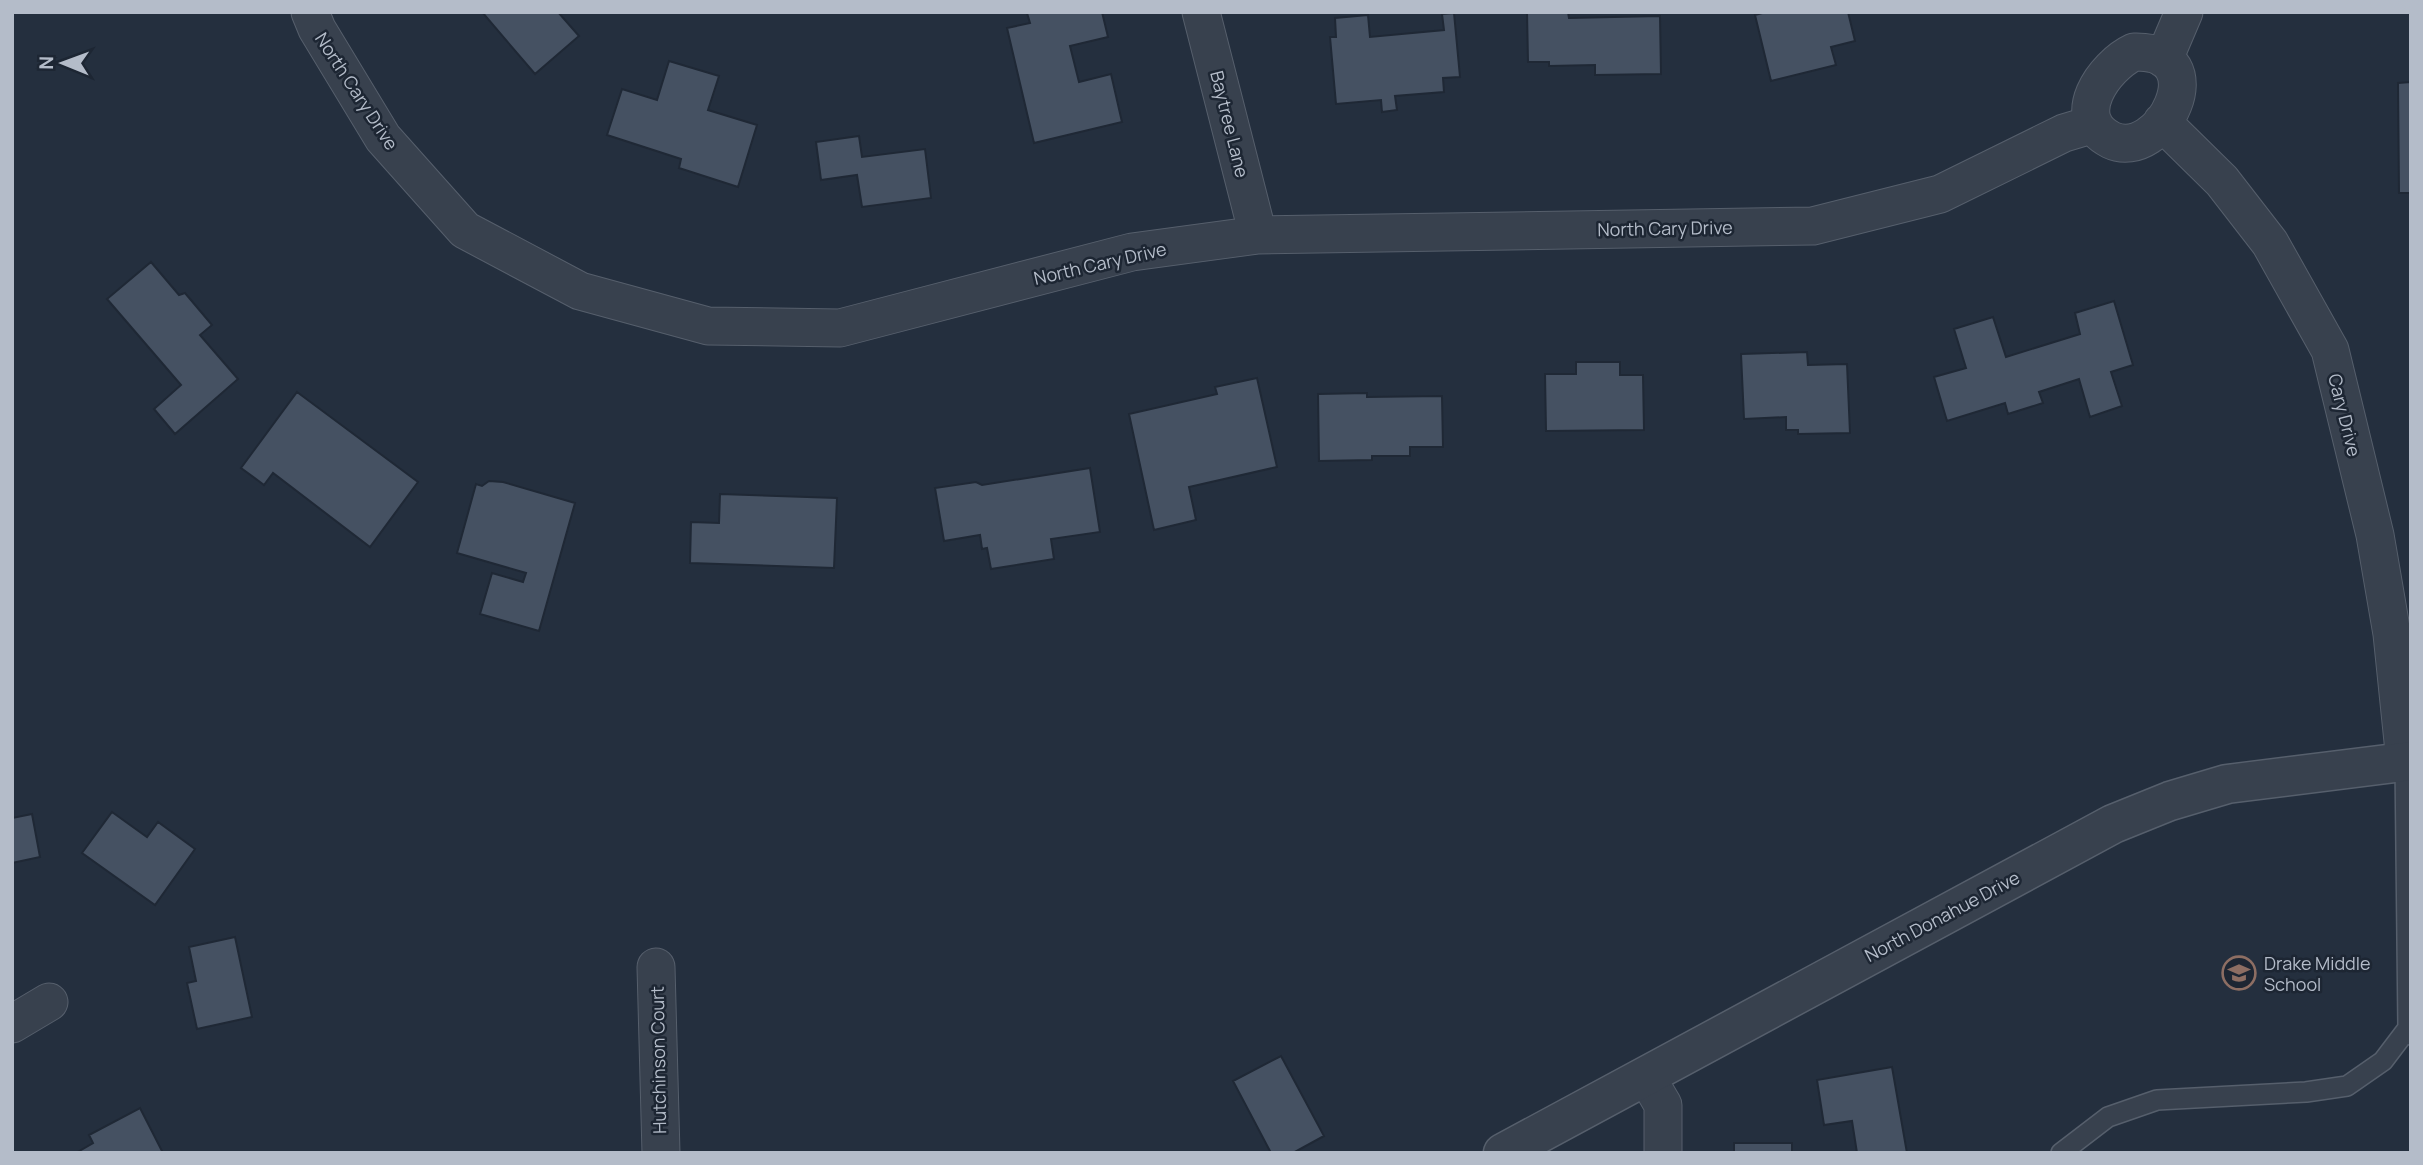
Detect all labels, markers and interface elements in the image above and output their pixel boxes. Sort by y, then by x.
north arrow [28,28,98,98]
street label: North Cary Drive [310,28,404,154]
text: N [33,56,59,70]
street label: Baytree Lane [1205,68,1255,180]
street label: North Cary Drive [1597,215,1733,241]
street label: North Cary Drive [1031,236,1169,290]
street label: Cary Drive [2323,371,2367,459]
street label: North Donahue Drive [1860,865,2024,967]
place label: Drake Middle School [2264,951,2370,996]
school or university icon: Drake Middle School [2220,954,2258,992]
street label: Hutchinson Court [645,986,671,1134]

